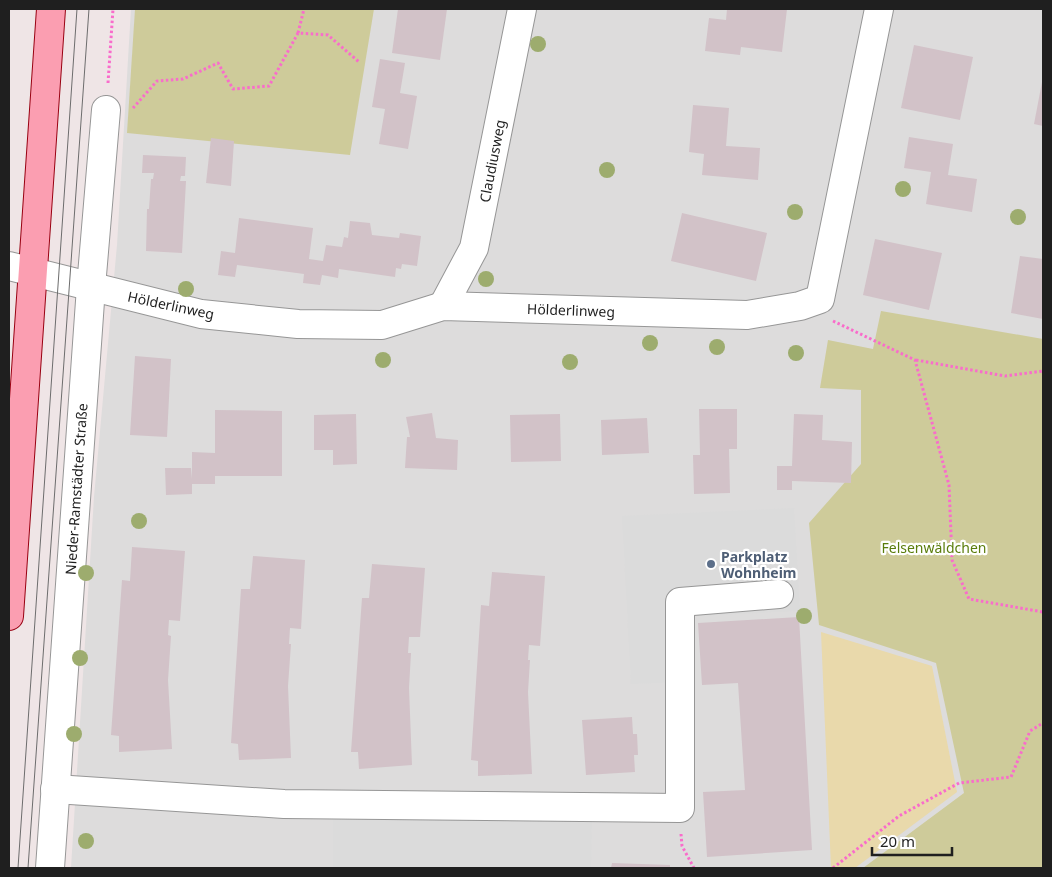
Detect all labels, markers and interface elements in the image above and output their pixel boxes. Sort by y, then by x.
street label: Claudiusweg [475,118,509,204]
street label: Hölderlinweg [126,287,216,323]
street label: Hölderlinweg [527,299,615,321]
street label: Nieder-Ramstädter Straße [61,402,91,575]
park label: Felsenwäldchen [881,538,987,557]
place label: Parkplatz Wohnheim [721,547,797,582]
marker: Parkplatz Wohnheim [705,558,717,570]
scale bar [872,824,952,856]
text: 20 m [880,831,915,851]

